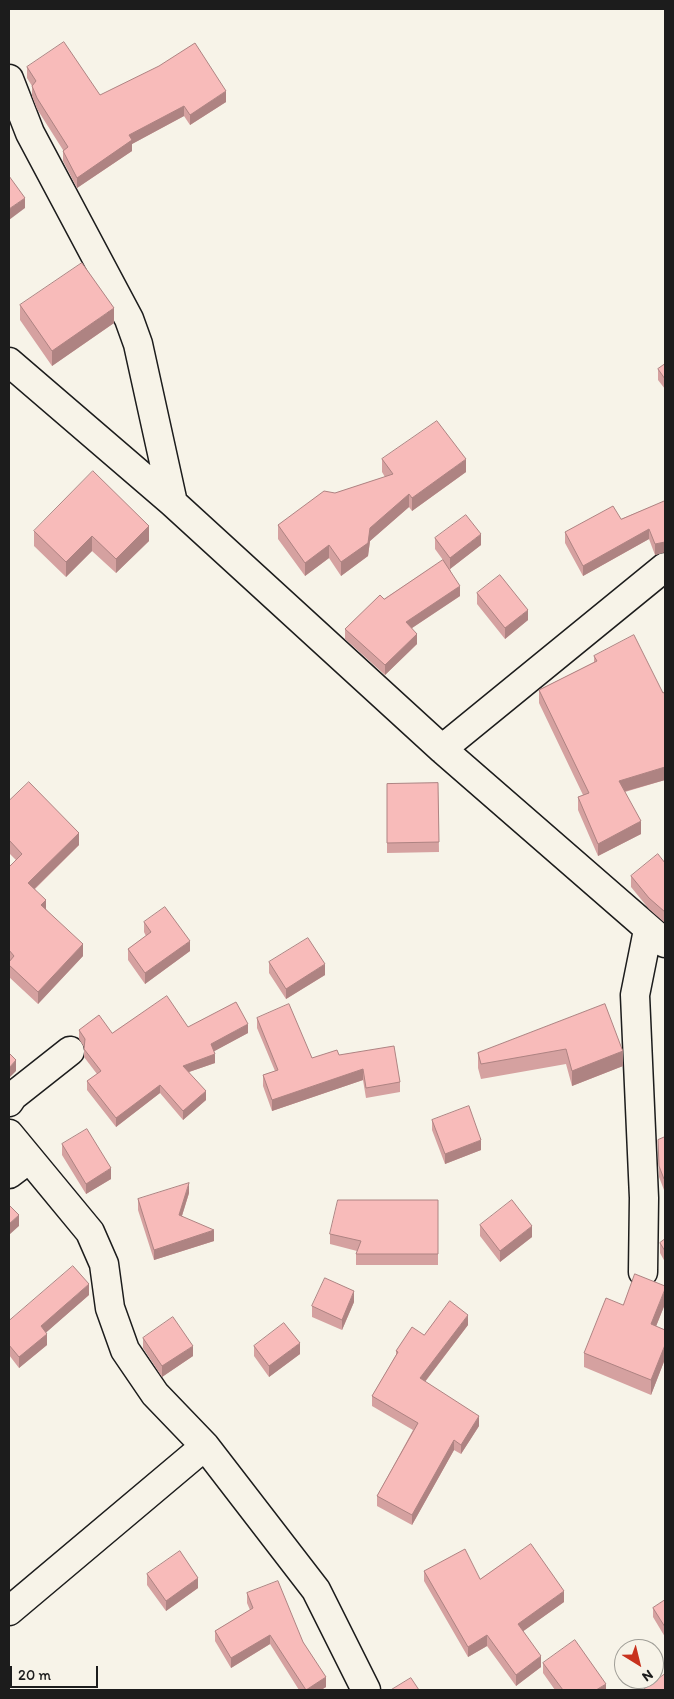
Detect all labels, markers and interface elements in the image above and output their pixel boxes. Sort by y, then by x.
north arrow [614,1639,664,1689]
scale bar [12,1656,100,1688]
text: 20 m [18,1666,51,1684]
text: N [639,1666,656,1685]

